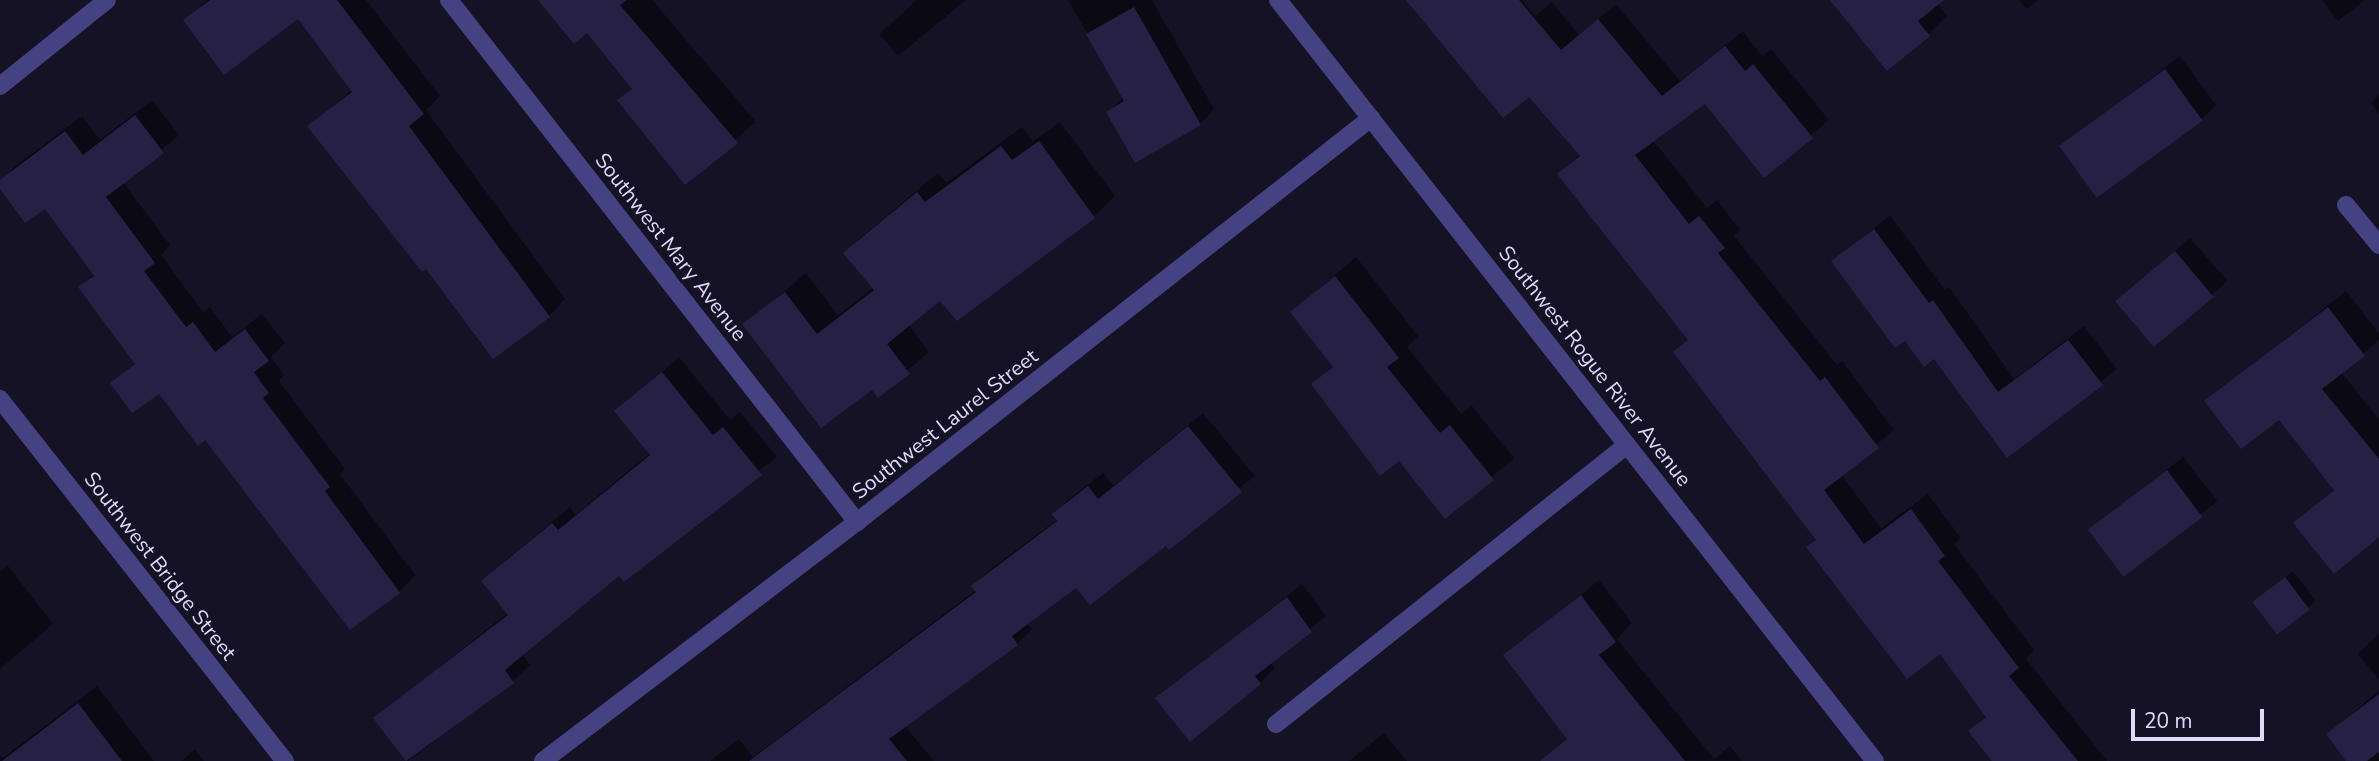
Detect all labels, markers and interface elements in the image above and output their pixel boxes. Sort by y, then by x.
street label: Southwest Mary Avenue [590,148,752,346]
street label: Southwest Rogue River Avenue [1493,241,1697,491]
street label: Southwest Laurel Street [847,344,1043,504]
street label: Southwest Bridge Street [79,467,241,665]
scale bar [2134,694,2267,738]
text: 20 m [2144,707,2193,735]

